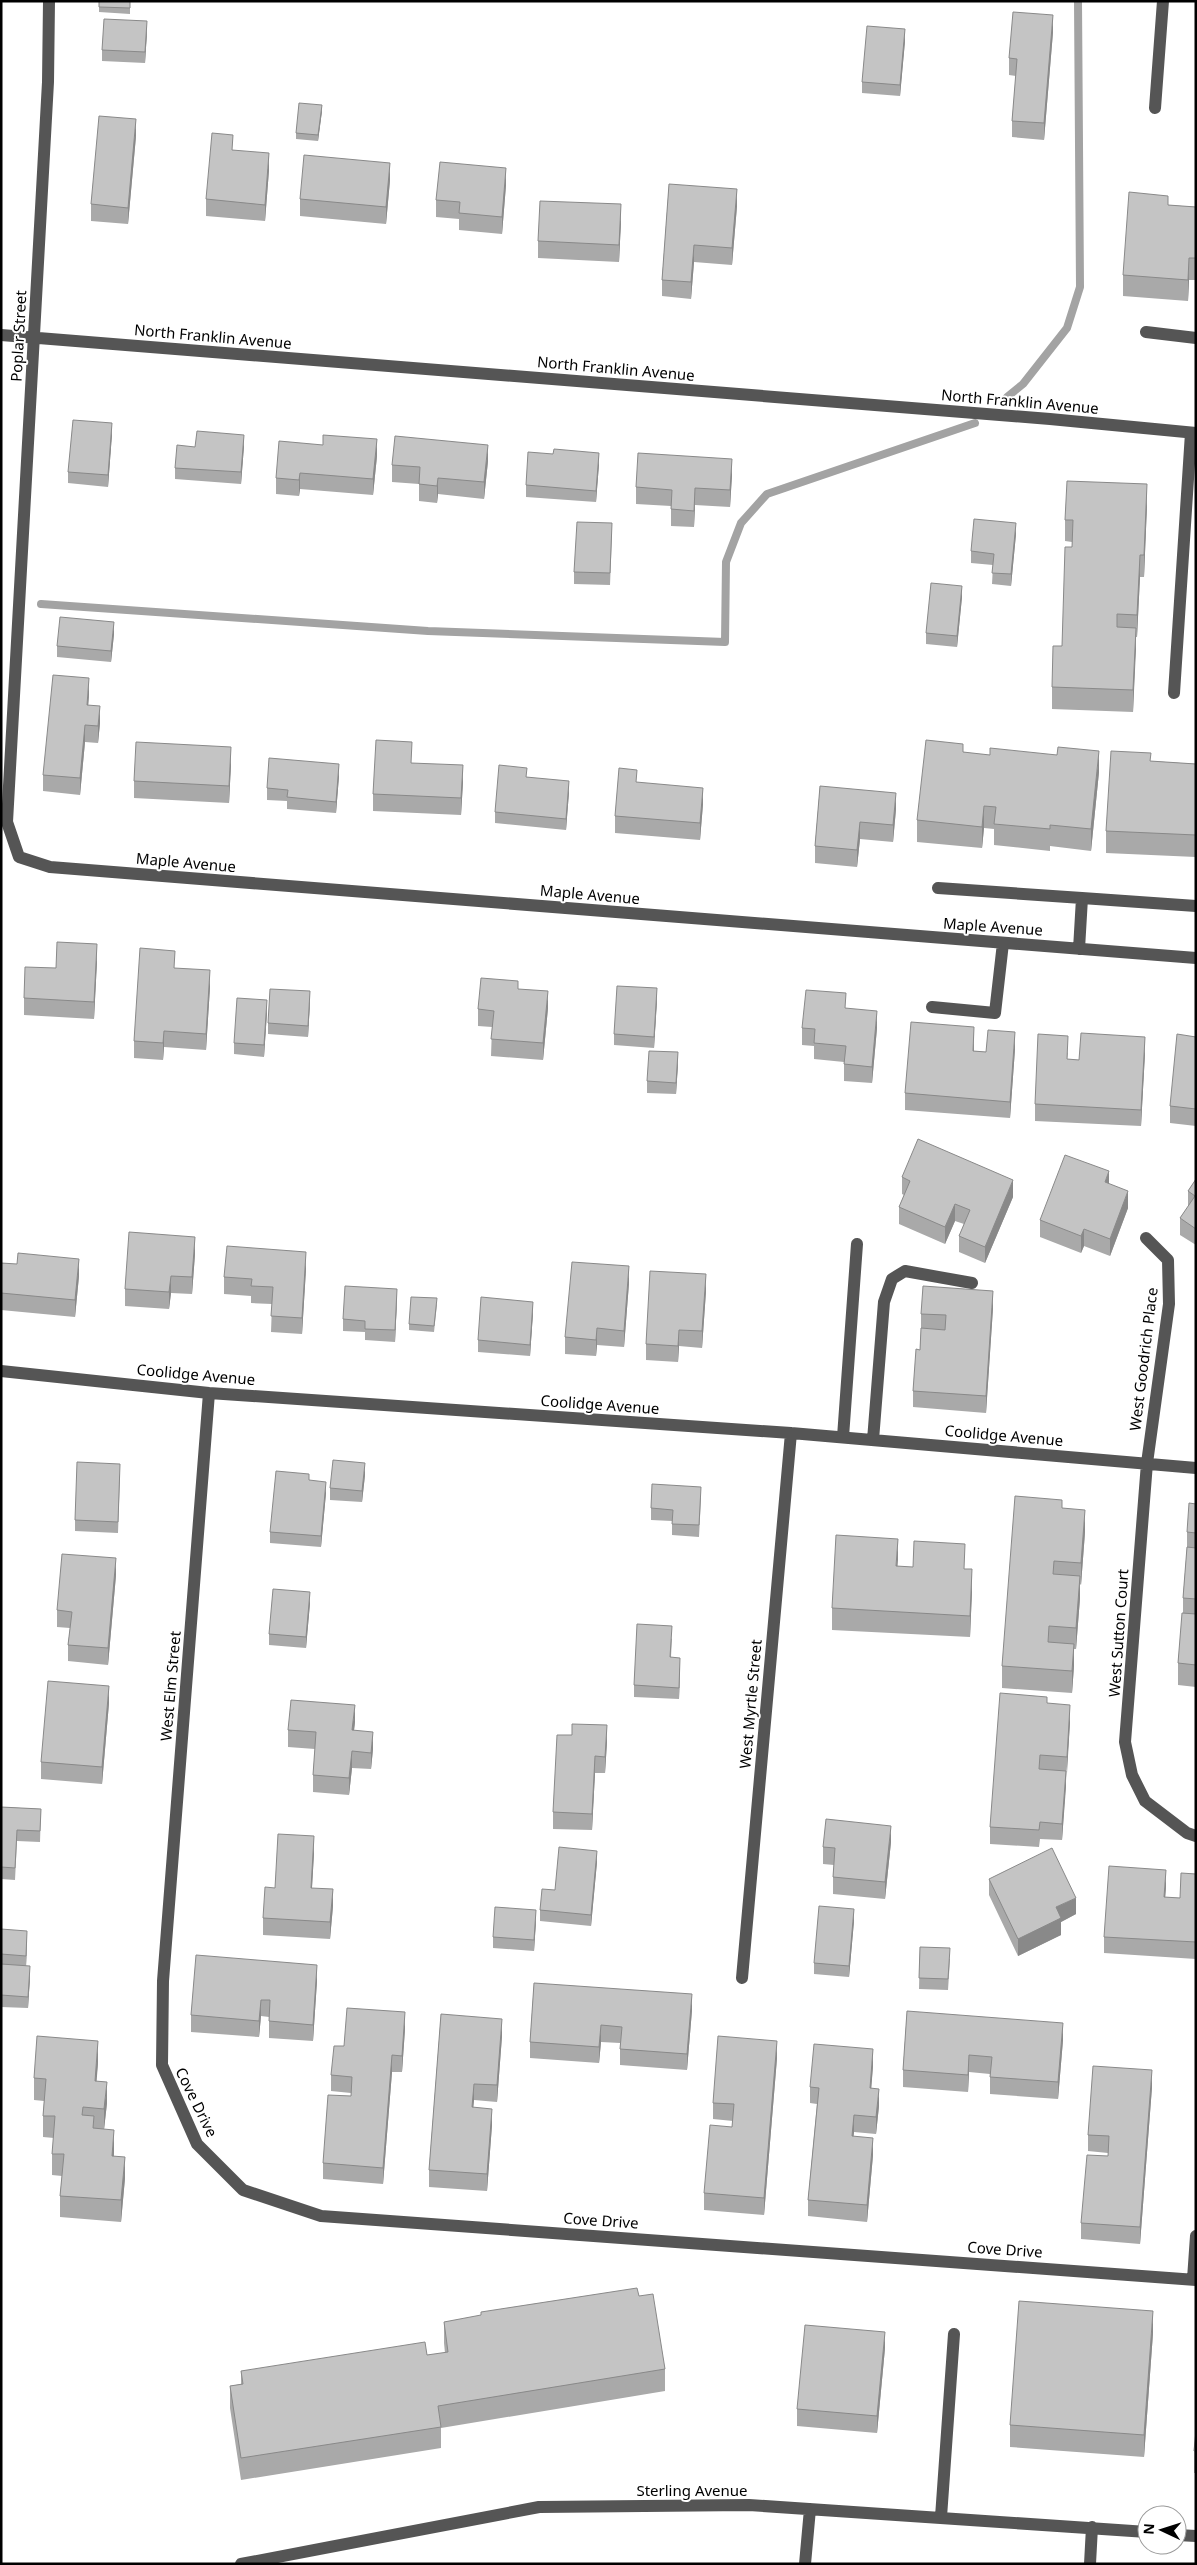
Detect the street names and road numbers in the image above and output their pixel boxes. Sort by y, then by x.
street label: Poplar Street [6,289,30,382]
street label: North Franklin Avenue [133,319,293,353]
street label: North Franklin Avenue [536,351,696,385]
street label: North Franklin Avenue [940,384,1100,418]
street label: Maple Avenue [135,848,237,876]
street label: Maple Avenue [539,880,641,908]
street label: Maple Avenue [942,913,1044,939]
street label: West Goodrich Place [1124,1286,1162,1432]
street label: Coolidge Avenue [136,1359,256,1389]
street label: Coolidge Avenue [540,1390,660,1418]
street label: Coolidge Avenue [944,1420,1064,1450]
street label: West Sutton Court [1104,1568,1133,1698]
street label: West Elm Street [155,1629,185,1742]
street label: West Myrtle Street [734,1638,766,1769]
street label: Cove Drive [171,2064,223,2140]
street label: Cove Drive [563,2207,639,2233]
street label: Cove Drive [967,2236,1043,2262]
street label: Sterling Avenue [636,2480,748,2500]

